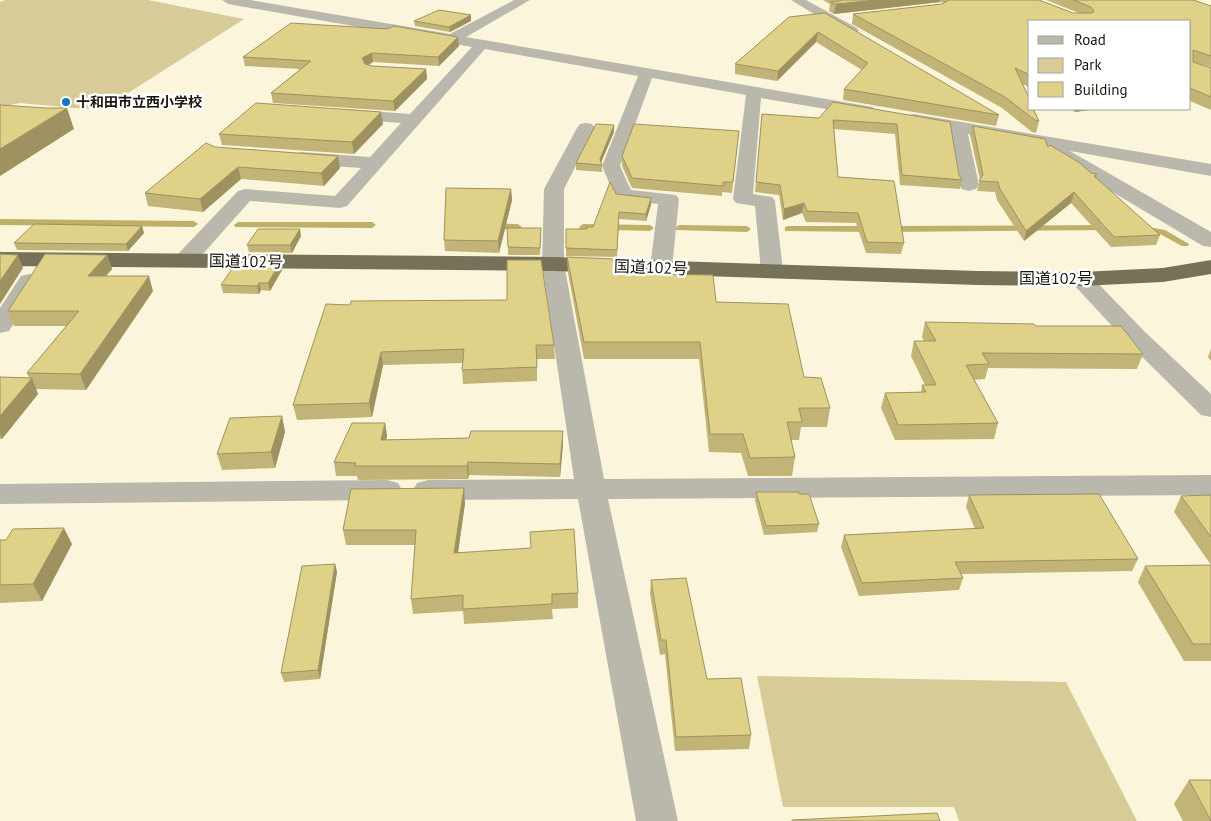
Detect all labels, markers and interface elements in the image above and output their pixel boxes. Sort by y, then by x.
legend [1028,20,1191,110]
text: Road [1074,30,1106,49]
text: Park [1074,55,1102,74]
text: Building [1074,80,1128,99]
place label: 十和田市立西小学校 [76,93,202,111]
marker: 十和田市立西小学校 [60,96,72,108]
street label: 国道102号 [209,250,283,272]
street label: 国道102号 [614,256,688,278]
street label: 国道102号 [1019,268,1093,288]

